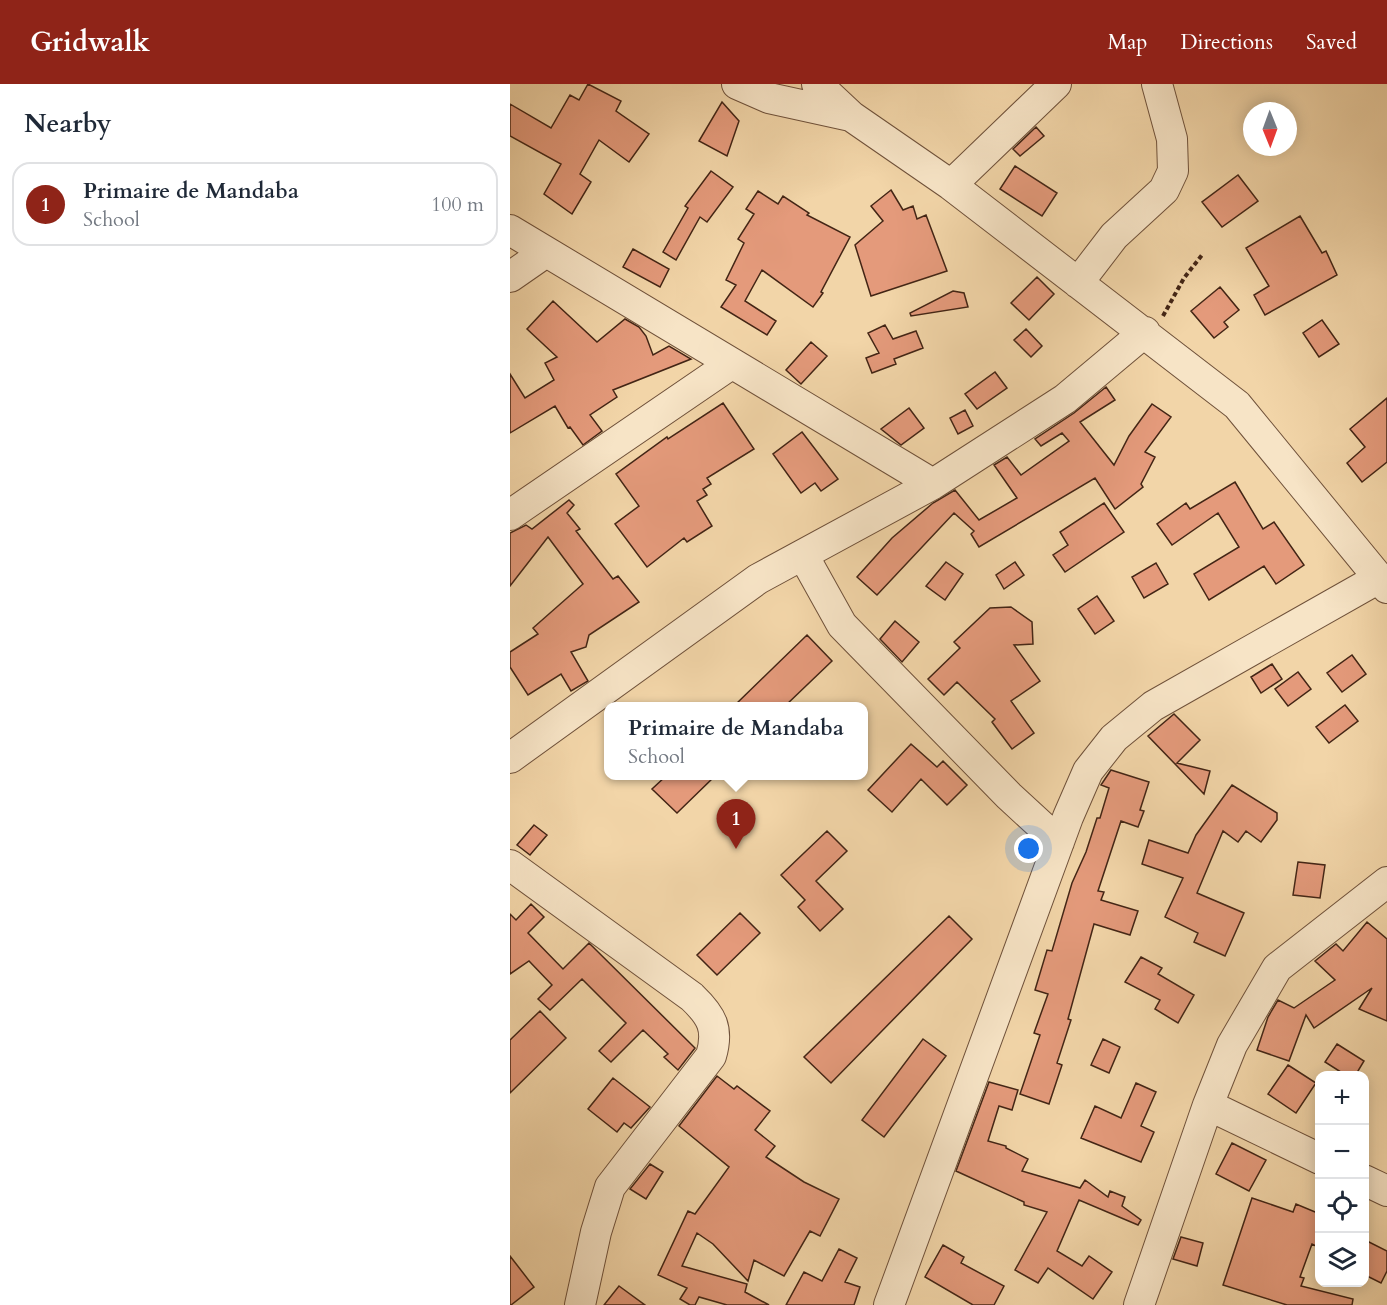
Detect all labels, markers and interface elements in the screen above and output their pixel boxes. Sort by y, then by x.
text: Gridwalk [30,23,150,61]
text: Map [1107,28,1147,57]
text: Directions [1180,28,1273,57]
text: Saved [1306,28,1357,57]
north arrow [1243,102,1297,156]
text: Nearby [24,106,112,141]
text: Primaire de Mandaba [83,176,299,206]
text: 1 [40,191,51,218]
text: 100 m [431,191,484,218]
text: School [83,206,140,233]
popup [604,702,868,780]
text: Primaire de Mandaba [628,713,844,743]
text: School [628,743,685,770]
pin: 1 [716,800,756,849]
your location [1014,834,1043,863]
map controls [1315,1071,1369,1287]
button: + [1315,1071,1369,1125]
button: − [1315,1125,1369,1179]
button: locate [1315,1179,1369,1233]
button: layers [1315,1233,1369,1287]

